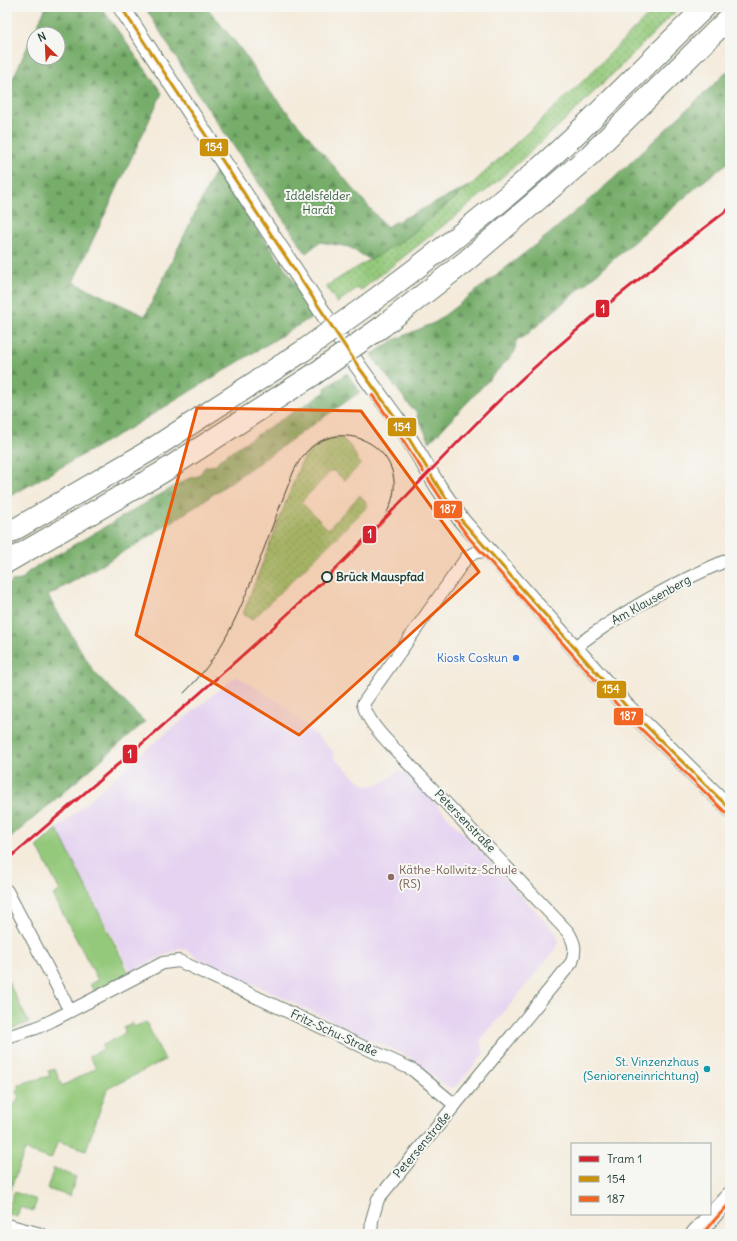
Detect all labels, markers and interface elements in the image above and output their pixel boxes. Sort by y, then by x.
north arrow [26,26,66,66]
text: N [36,29,48,45]
line badge: 154 [199,138,229,157]
text: 154 [205,140,223,154]
park label: Iddelsfelder Hardt [286,188,351,217]
line badge: 1 [595,299,610,318]
text: 1 [601,302,605,316]
line badge: 154 [387,417,417,437]
text: 154 [393,420,411,434]
line badge: 187 [433,500,463,519]
text: 187 [440,502,457,516]
line badge: 1 [362,525,377,544]
text: 1 [368,527,372,541]
place label: Brück Mauspfad [336,569,424,585]
marker: Brück Mauspfad [321,571,333,583]
street label: Am Klausenberg [608,572,693,628]
place label: Kiosk Coskun [437,650,508,665]
marker: Kiosk Coskun [511,653,521,663]
line badge: 154 [596,680,627,699]
text: 154 [602,682,620,696]
line badge: 187 [613,707,644,726]
text: 187 [620,709,637,723]
line badge: 1 [122,744,138,764]
text: 1 [128,747,132,761]
street label: Petersenstraße [432,786,499,855]
place label: Käthe-Kollwitz-Schule (RS) [399,862,517,891]
marker: Käthe-Kollwitz-Schule (RS) [386,872,396,882]
street label: Fritz-Schu-Straße [288,1006,380,1059]
place label: St. Vinzenzhaus (Senioreneinrichtung) [583,1054,699,1083]
marker: St. Vinzenzhaus (Senioreneinrichtung) [702,1064,712,1074]
street label: Petersenstraße [390,1109,454,1181]
legend [571,1143,711,1215]
text: Tram 1 [607,1151,642,1166]
text: 154 [607,1171,626,1186]
text: 187 [607,1191,625,1206]

